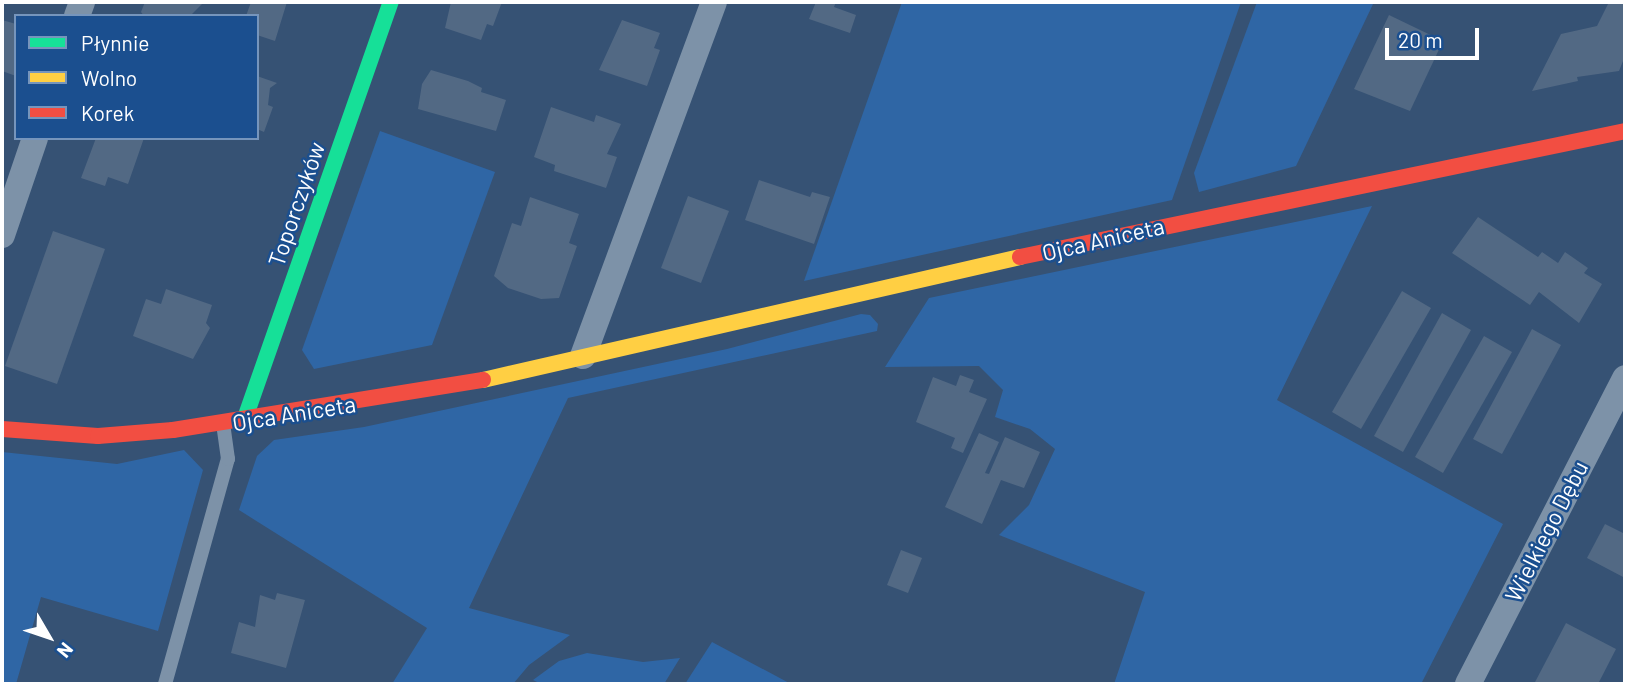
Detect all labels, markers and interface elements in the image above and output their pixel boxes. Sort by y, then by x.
legend [14,14,259,140]
scale bar [1389,14,1484,58]
text: 20 m [1398,27,1443,52]
text: Płynnie [81,30,149,55]
text: Wolno [81,65,137,90]
text: Korek [81,100,134,125]
street label: Toporczyków [262,138,330,270]
street label: Ojca Aniceta [1039,212,1167,266]
street label: Ojca Aniceta [230,390,358,436]
street label: Wielkiego Dębu [1499,456,1593,606]
north arrow [14,602,84,672]
text: N [53,638,79,663]

